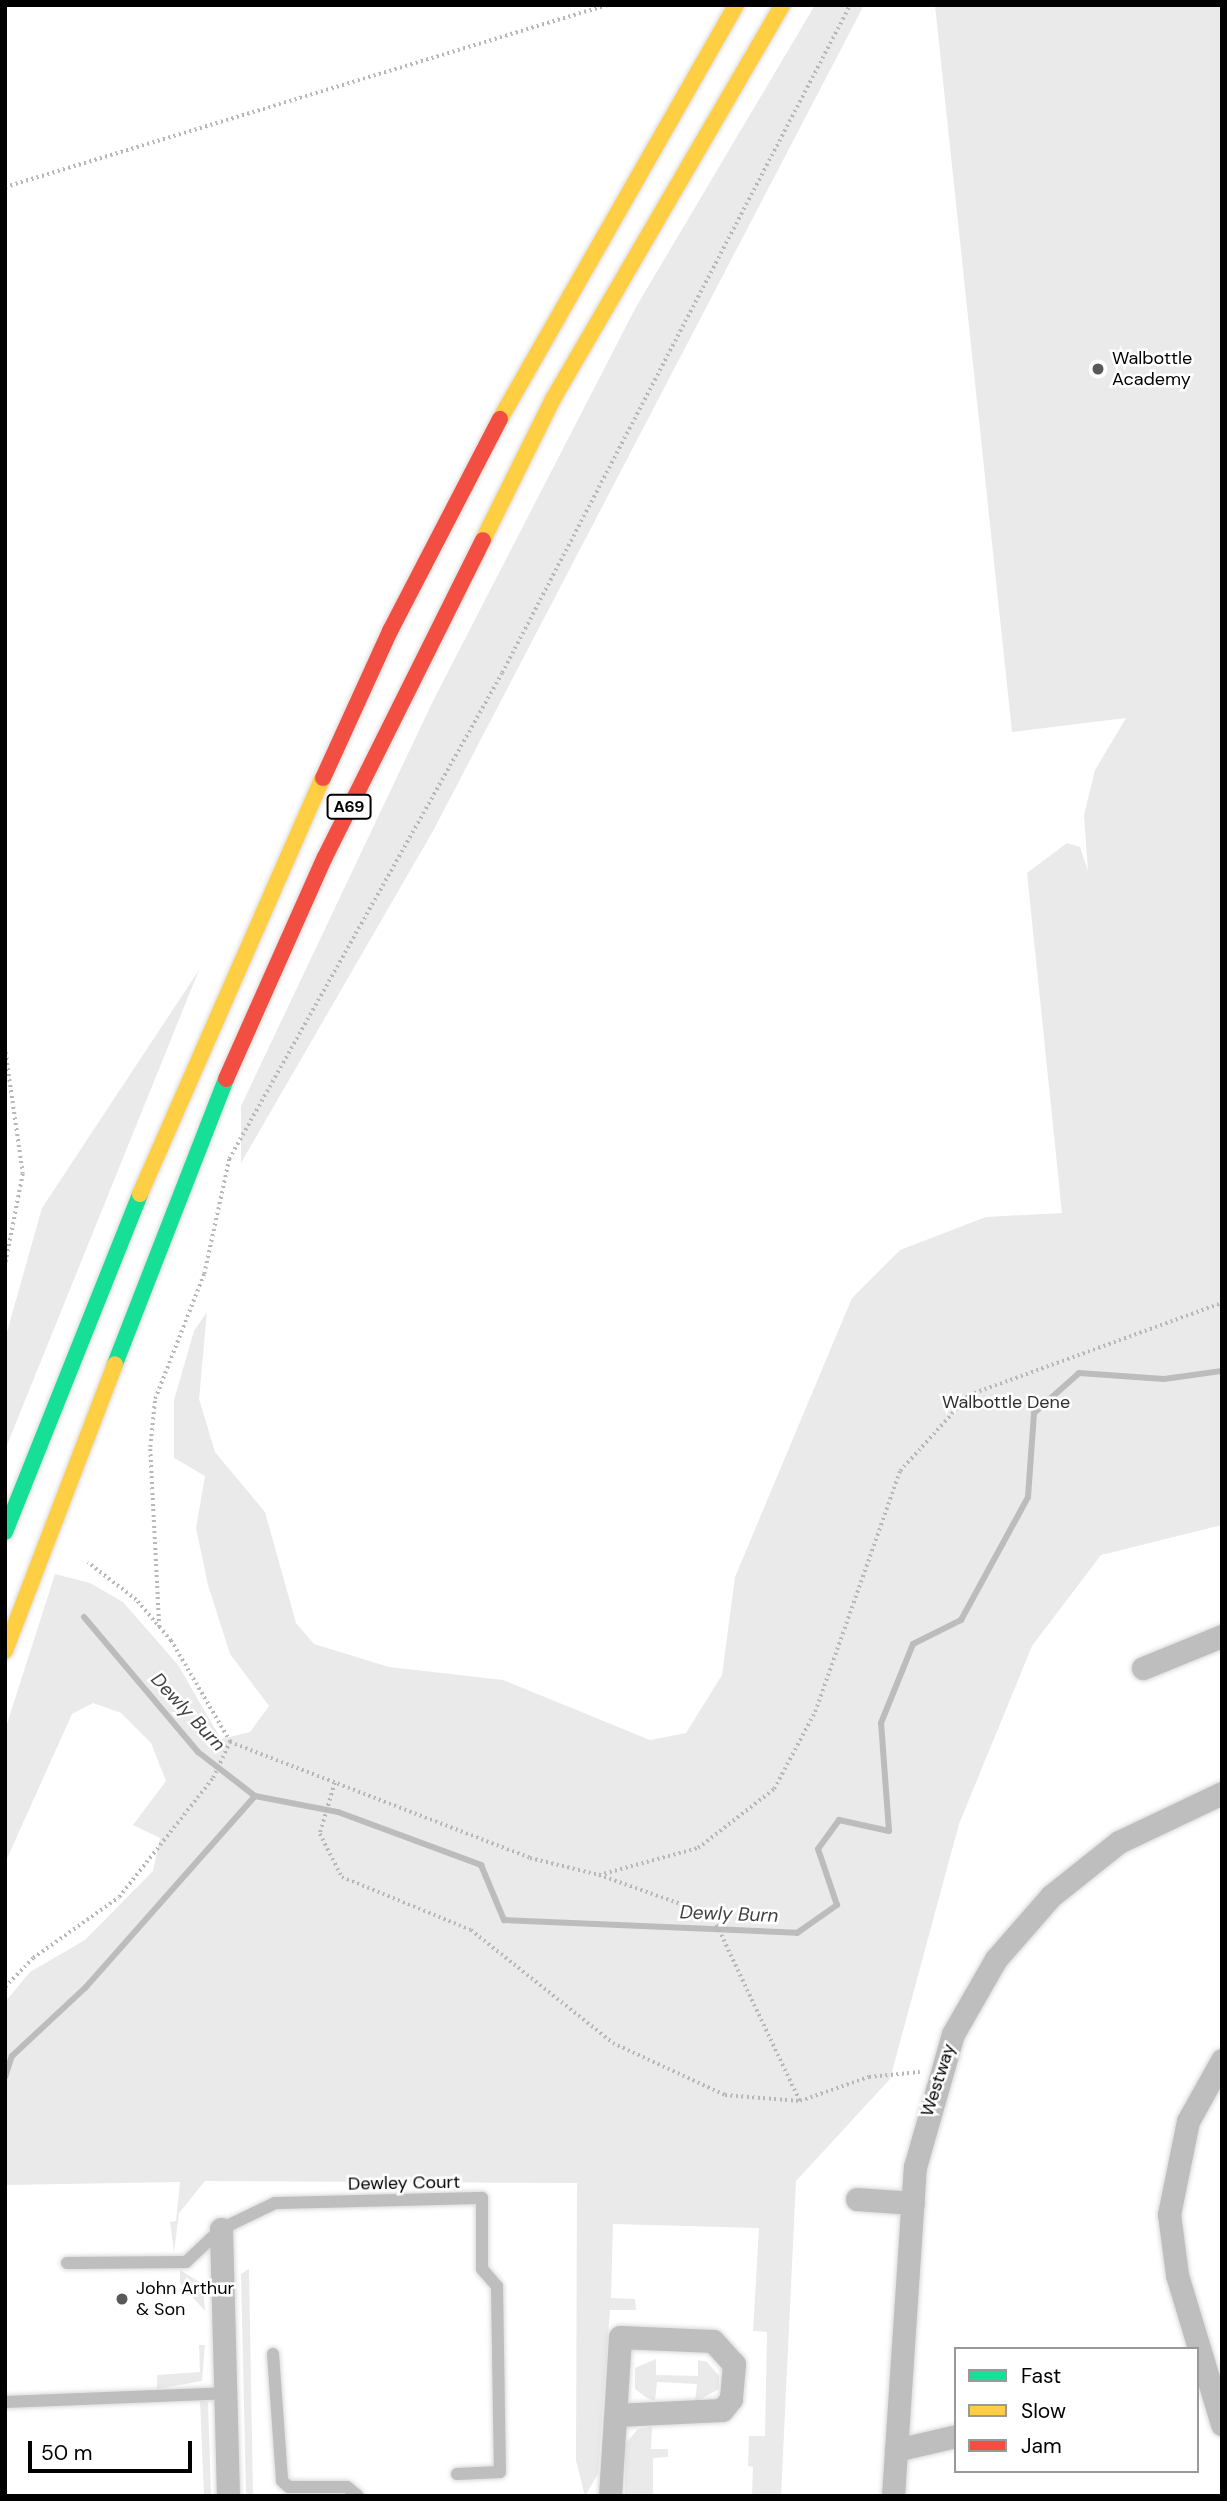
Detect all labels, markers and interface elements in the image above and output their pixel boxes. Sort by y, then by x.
place label: Walbottle Academy [1112,348,1192,390]
marker: Walbottle Academy [1090,361,1106,377]
road number: A69 [326,794,372,820]
park label: Walbottle Dene [942,1391,1070,1413]
water label: Dewly Burn [146,1668,230,1756]
water label: Dewly Burn [679,1901,779,1927]
street label: Westway [916,2041,960,2119]
street label: Dewley Court [348,2171,460,2195]
place label: John Arthur & Son [136,2278,234,2320]
marker: John Arthur & Son [114,2291,130,2307]
legend [954,2347,1199,2473]
text: Fast [1021,2362,1061,2390]
text: Slow [1021,2397,1066,2425]
scale bar [32,2428,196,2472]
text: Jam [1021,2432,1062,2460]
text: 50 m [41,2439,92,2467]

